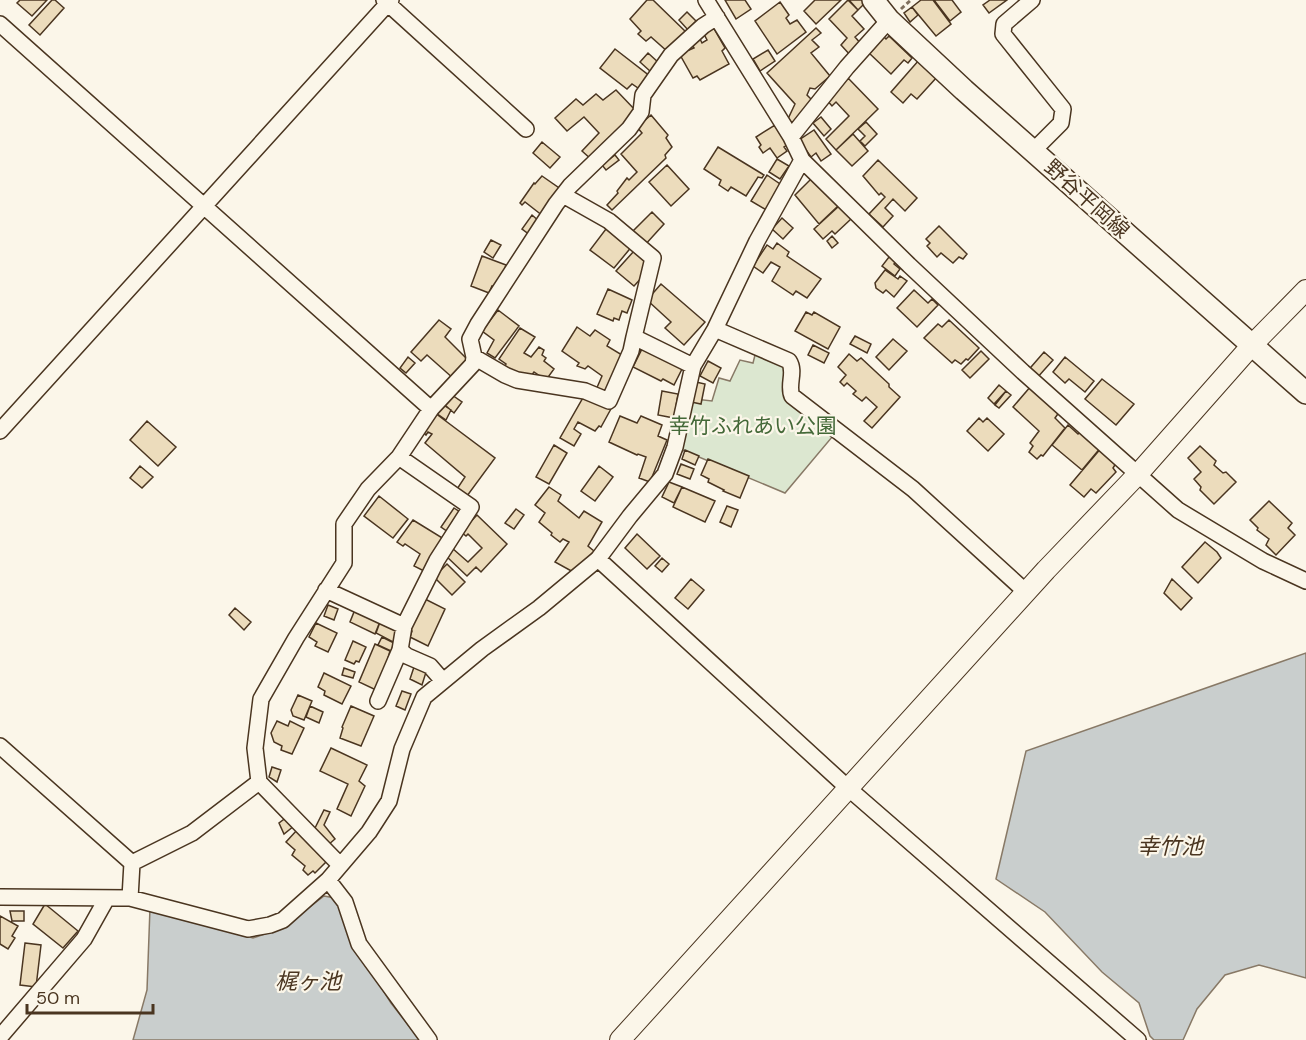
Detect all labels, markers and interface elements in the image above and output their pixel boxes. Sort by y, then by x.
street label: 野谷平岡線 [1039,153,1135,245]
park label: 幸竹ふれあい公園 [669,412,837,440]
water label: 幸竹池 [1137,832,1205,861]
water label: 梶ヶ池 [275,967,343,996]
scale bar [27,977,153,1015]
text: 50 m [36,986,80,1010]

